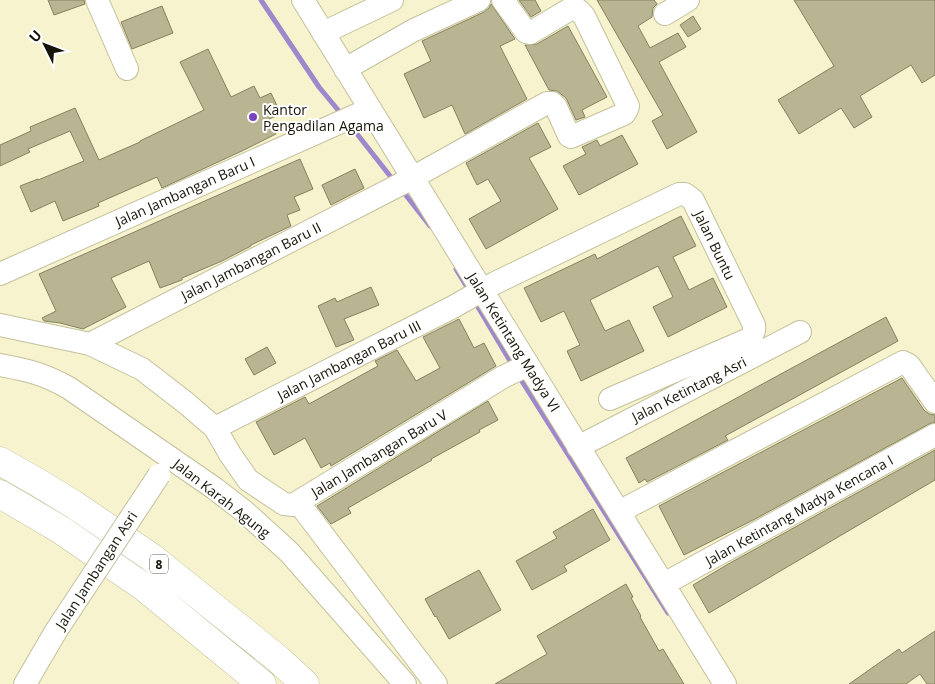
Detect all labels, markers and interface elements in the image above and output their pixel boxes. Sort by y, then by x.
north arrow [20,20,70,70]
text: U [24,26,46,46]
place label: Kantor Pengadilan Agama [263,100,384,135]
marker: Kantor Pengadilan Agama [247,111,259,123]
street label: Jalan Jambangan Baru I [110,152,258,231]
street label: Jalan Buntu [689,205,740,283]
street label: Jalan Jambangan Baru II [176,217,324,305]
street label: Jalan Ketintang Madya VI [462,267,565,415]
street label: Jalan Jambangan Baru III [272,316,424,405]
street label: Jalan Ketintang Asri [627,352,749,427]
street label: Jalan Jambangan Baru V [306,405,451,502]
street label: Jalan Ketintang Madya Kencana I [700,450,896,571]
street label: Jalan Karah Agung [168,453,275,542]
street label: Jalan Jambangan Asri [50,507,141,634]
road number: 8 [150,554,168,574]

